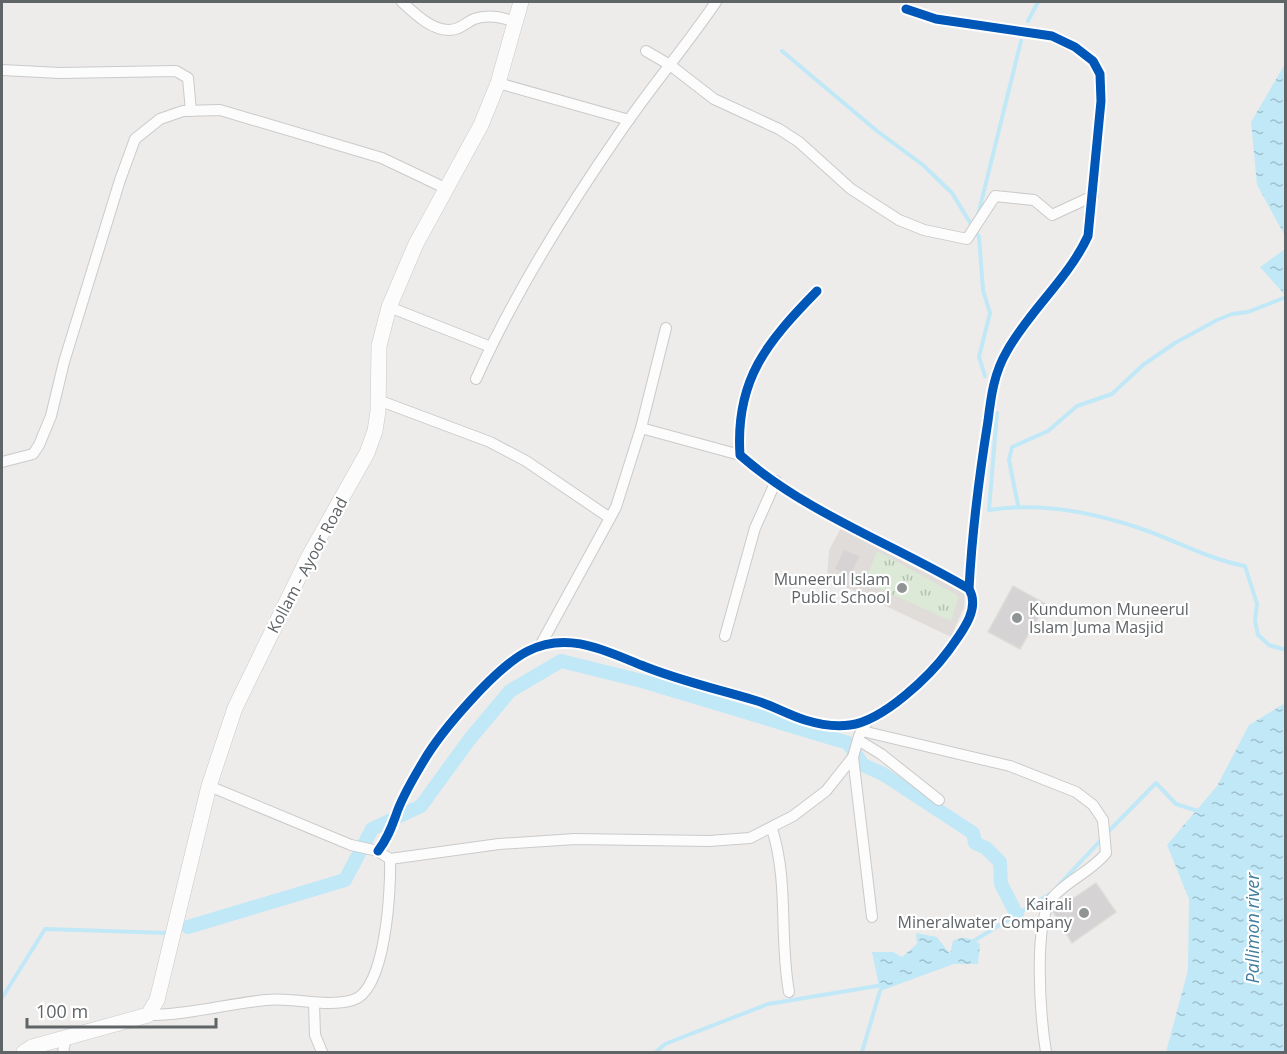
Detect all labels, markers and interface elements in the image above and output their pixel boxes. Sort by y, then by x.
street label: Kollam - Ayoor Road [262,493,352,637]
place label: Muneerul Islam Public School [774,568,890,608]
marker: Muneerul Islam Public School [895,581,909,595]
place label: Kundumon Muneerul Islam Juma Masjid [1029,598,1189,638]
marker: Kundumon Muneerul Islam Juma Masjid [1010,611,1024,625]
water label: Pallimon river [1240,872,1264,983]
place label: Kairali Mineralwater Company [898,893,1073,933]
marker: Kairali Mineralwater Company [1077,906,1091,920]
scale bar [27,991,216,1029]
text: 100 m [36,999,88,1023]

